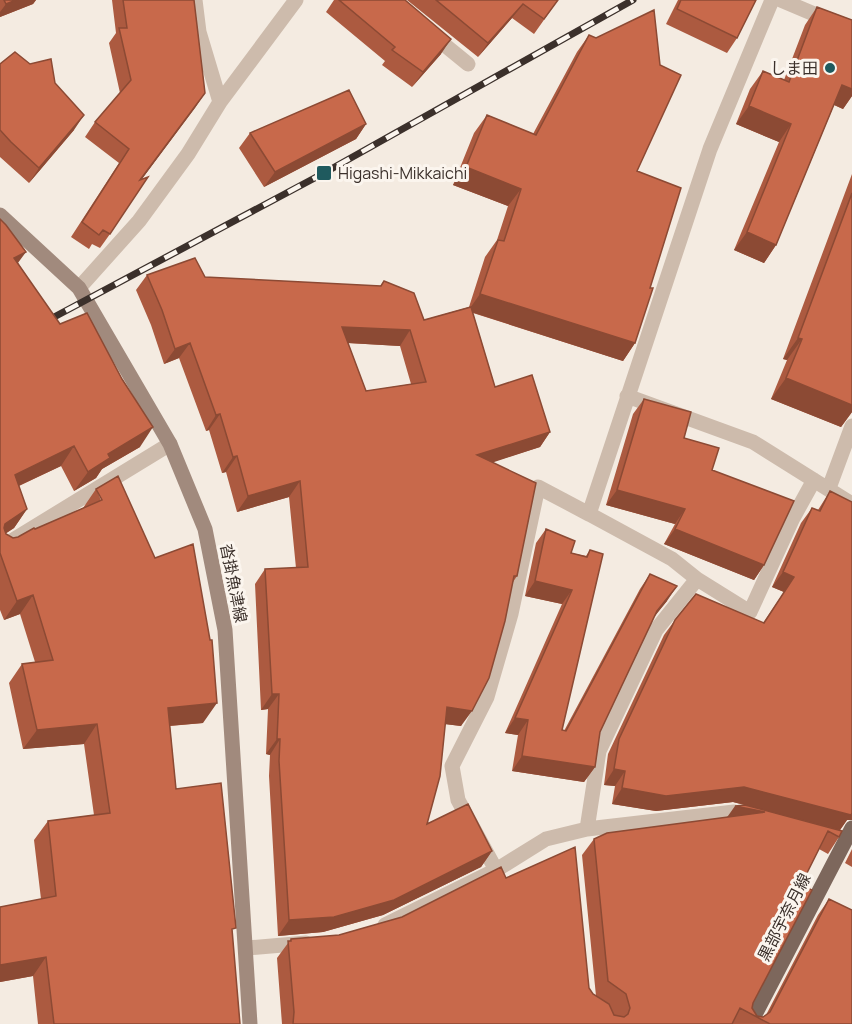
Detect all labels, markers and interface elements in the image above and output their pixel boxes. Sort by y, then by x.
place label: しま田 [770,57,818,79]
marker: しま田 [823,61,837,75]
place label: Higashi-Mikkaichi [338,162,467,184]
marker: Higashi-Mikkaichi [315,164,333,182]
street label: 沓掛魚津線 [216,542,252,624]
street label: 黒部宇奈月線 [752,869,816,965]

